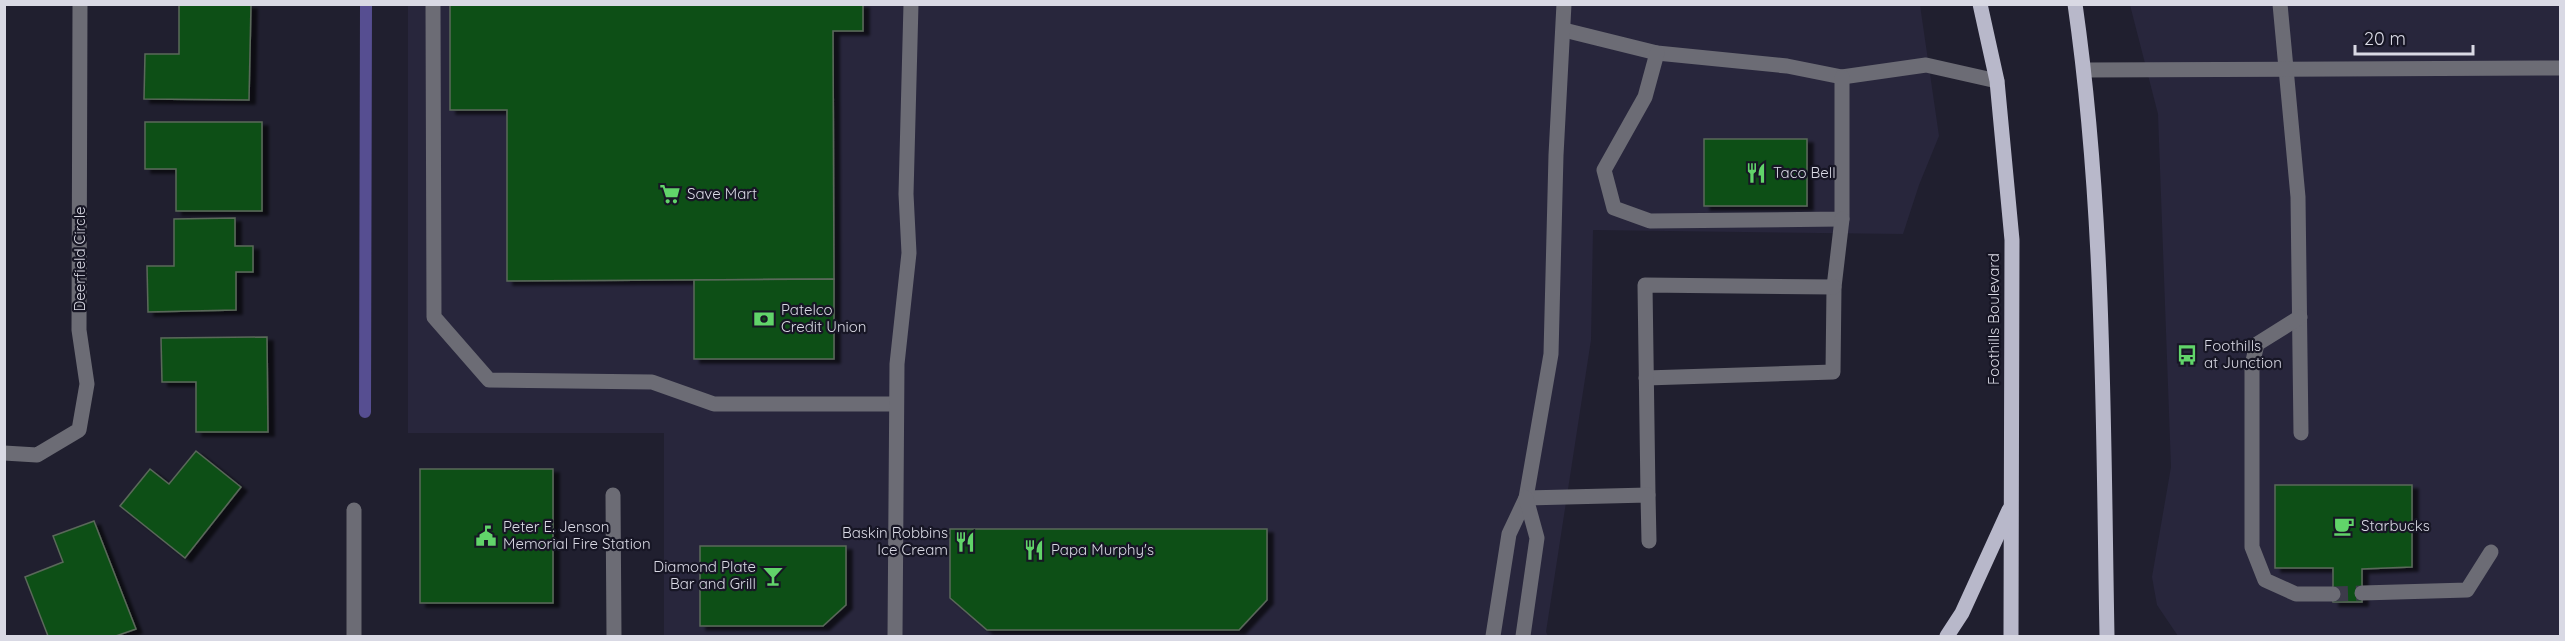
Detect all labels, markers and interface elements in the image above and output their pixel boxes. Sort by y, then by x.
scale bar [2355,18,2474,56]
text: 20 m [2364,27,2406,50]
restaurant icon: Taco Bell [1744,161,1768,185]
place label: Taco Bell [1773,163,1836,182]
supermarket icon: Save Mart [658,182,682,206]
place label: Save Mart [687,184,757,203]
street label: Deerfield Circle [70,206,89,312]
street label: Foothills Boulevard [1984,253,2003,385]
place label: Patelco Credit Union [781,300,867,336]
bank icon: Patelco Credit Union [752,307,776,331]
place label: Foothills at Junction [2204,336,2282,372]
bus stop icon: Foothills at Junction [2175,343,2199,367]
cafe icon: Starbucks [2332,514,2356,538]
place label: Starbucks [2361,516,2430,535]
place label: Peter E. Jenson Memorial Fire Station [503,517,651,553]
place label: Baskin Robbins Ice Cream [842,523,948,559]
public building icon: Peter E. Jenson Memorial Fire Station [474,524,498,548]
restaurant icon: Baskin Robbins Ice Cream [953,530,977,554]
restaurant icon: Papa Murphy's [1022,538,1046,562]
place label: Papa Murphy's [1051,540,1154,559]
place label: Diamond Plate Bar and Grill [653,557,756,593]
bar icon: Diamond Plate Bar and Grill [761,564,785,588]

